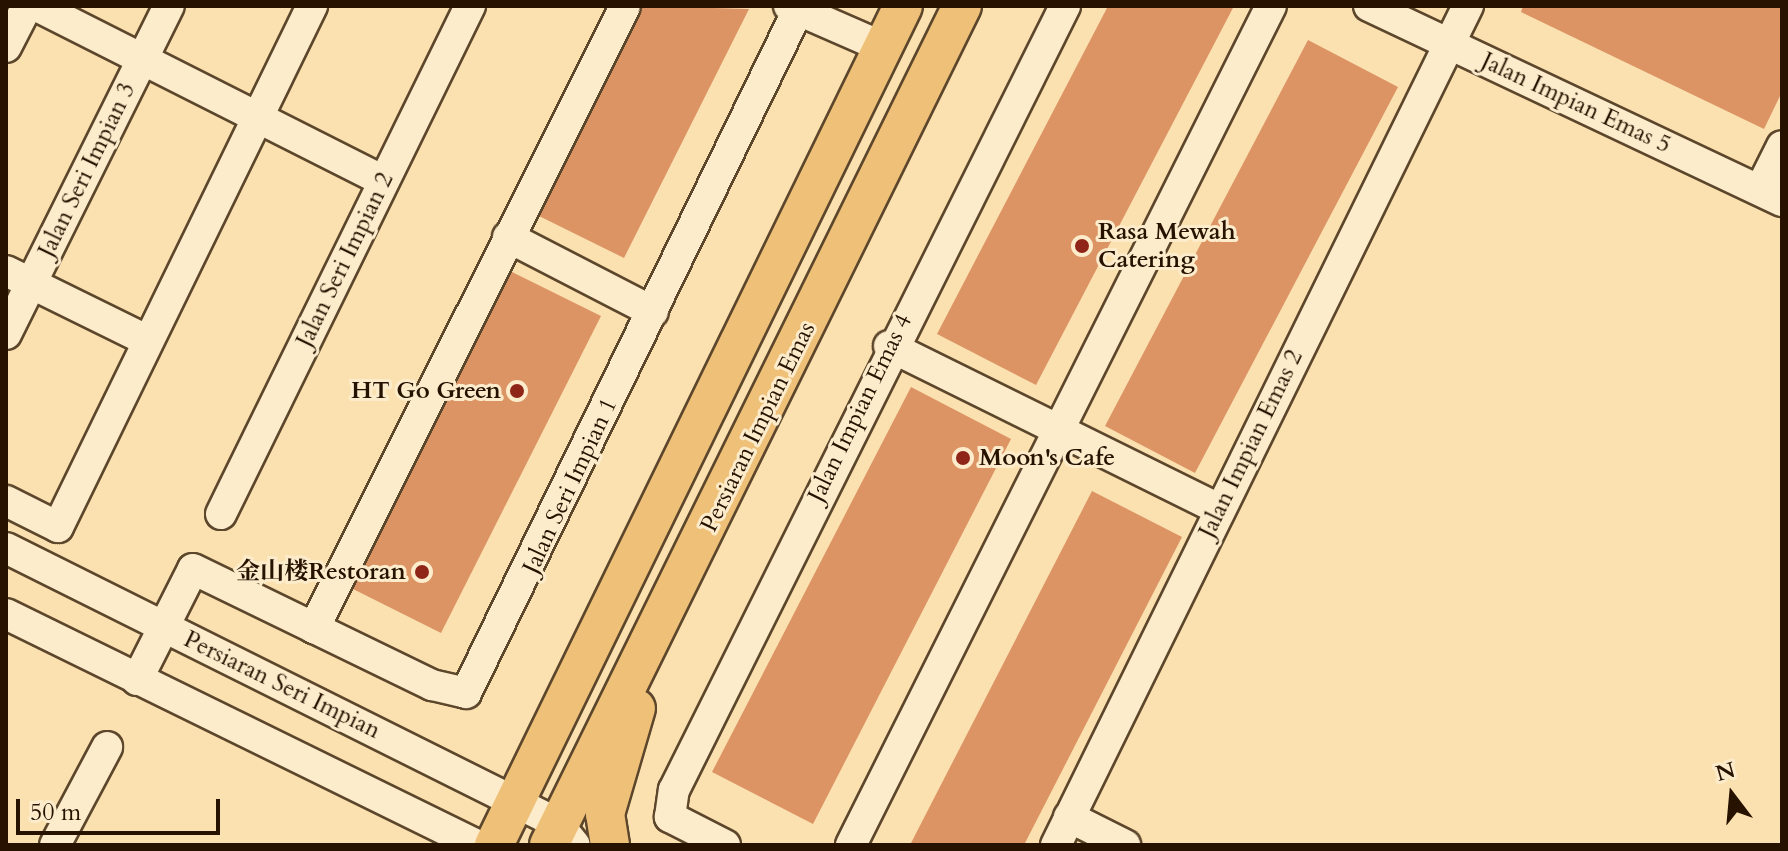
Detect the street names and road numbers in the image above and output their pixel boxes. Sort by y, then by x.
street label: Jalan Impian Emas 5 [1477,46,1675,160]
street label: Jalan Seri Impian 3 [32,78,142,262]
street label: Jalan Seri Impian 2 [290,168,400,352]
street label: Jalan Impian Emas 4 [802,309,918,507]
street label: Persiaran Impian Emas [695,317,821,537]
street label: Jalan Impian Emas 2 [1193,345,1309,543]
street label: Jalan Seri Impian 1 [517,394,623,578]
street label: Persiaran Seri Impian [179,625,385,745]

